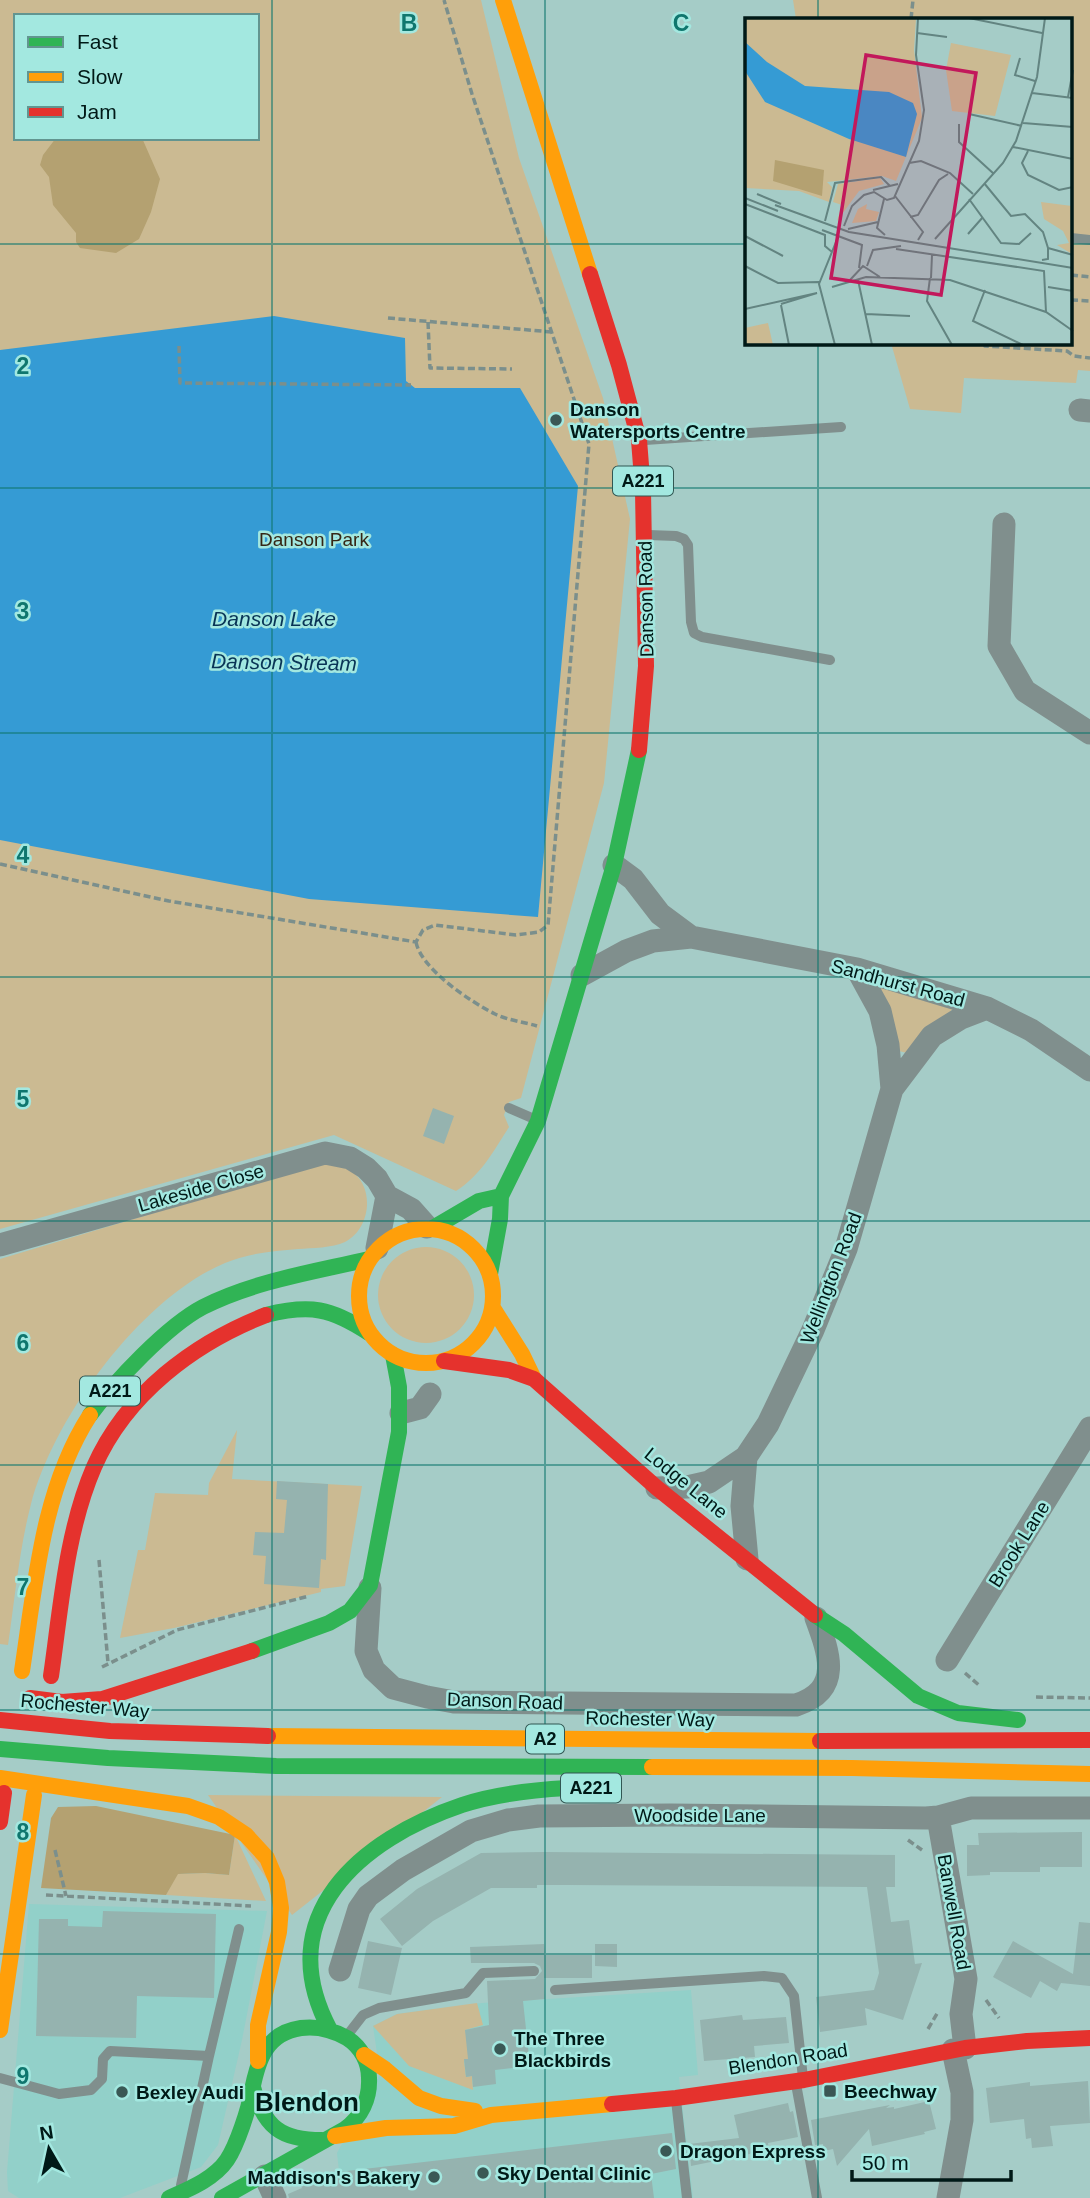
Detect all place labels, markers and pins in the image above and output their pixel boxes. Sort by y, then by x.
place label: Danson Watersports Centre [570,399,746,442]
marker: Danson Watersports Centre [548,412,564,428]
place label: The Three Blackbirds [514,2028,611,2071]
marker: The Three Blackbirds [492,2041,508,2057]
place label: Beechway [844,2081,937,2102]
place label: Bexley Audi [136,2082,244,2103]
marker: Beechway [822,2083,838,2099]
marker: Bexley Audi [114,2084,130,2100]
place label: Dragon Express [680,2141,826,2162]
marker: Dragon Express [658,2143,674,2159]
place label: Sky Dental Clinic [497,2163,652,2184]
marker: Sky Dental Clinic [475,2165,491,2181]
place label: Maddison's Bakery [248,2167,420,2188]
marker: Maddison's Bakery [426,2169,442,2185]

